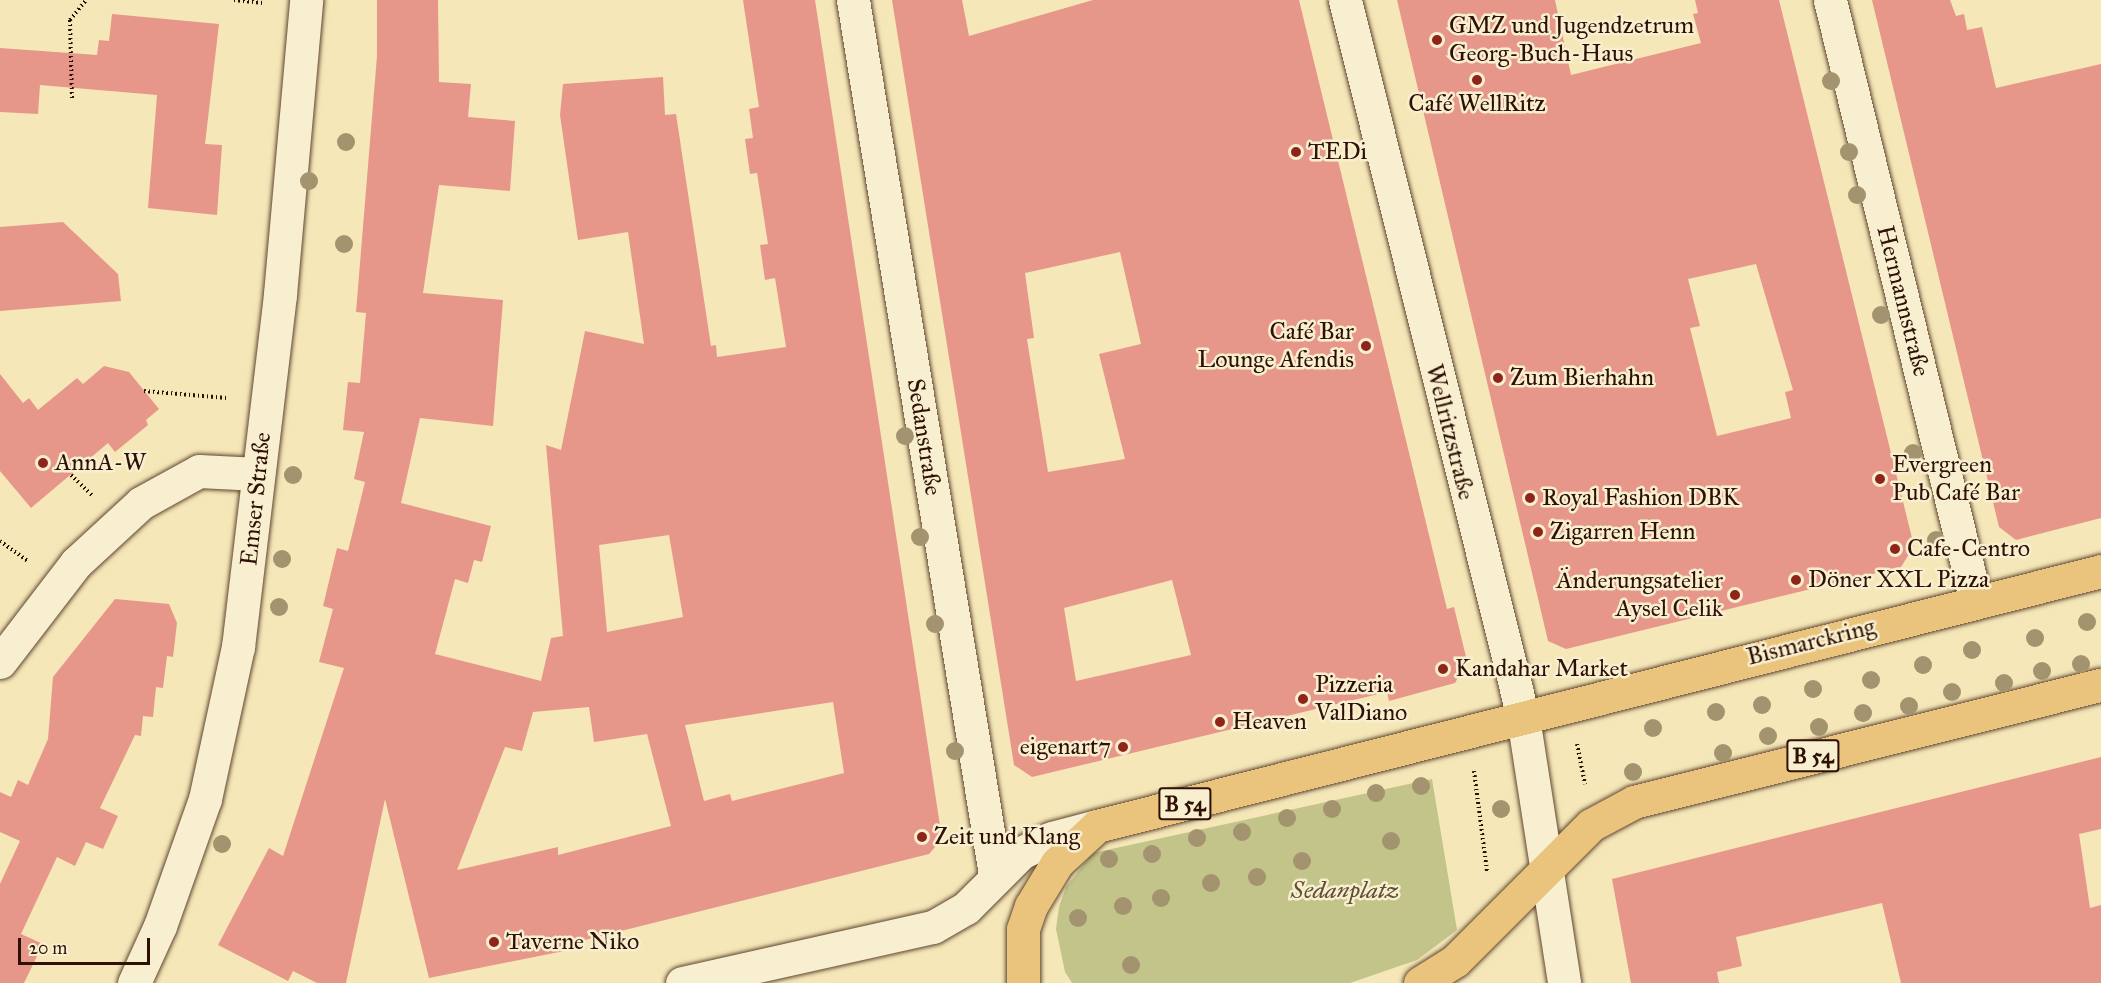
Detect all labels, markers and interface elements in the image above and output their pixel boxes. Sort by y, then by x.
place label: GMZ und Jugendzetrum Georg-Buch-Haus [1449,12,1694,68]
marker: GMZ und Jugendzetrum Georg-Buch-Haus [1430,33,1444,47]
marker: Café WellRitz [1470,73,1484,87]
place label: Café WellRitz [1408,90,1546,118]
place label: TEDi [1308,138,1367,166]
marker: TEDi [1289,145,1303,159]
street label: Hermannstraße [1870,223,1936,379]
place label: Café Bar Lounge Afendis [1197,318,1354,374]
marker: Café Bar Lounge Afendis [1359,339,1373,353]
street label: Wellritzstraße [1419,361,1481,503]
place label: Zum Bierhahn [1510,364,1654,392]
marker: Zum Bierhahn [1491,371,1505,385]
street label: Sedanstraße [901,377,947,497]
street label: Emser Straße [235,431,277,567]
place label: AnnA-W [55,449,146,477]
place label: Evergreen Pub Café Bar [1892,451,2020,507]
marker: AnnA-W [36,456,50,470]
marker: Evergreen Pub Café Bar [1873,472,1887,486]
place label: Royal Fashion DBK [1542,484,1739,512]
marker: Royal Fashion DBK [1523,491,1537,505]
place label: Zigarren Henn [1550,518,1695,546]
marker: Zigarren Henn [1531,525,1545,539]
place label: Cafe-Centro [1907,535,2030,563]
marker: Cafe-Centro [1888,542,1902,556]
place label: Döner XXL Pizza [1808,566,1989,594]
place label: Änderungsatelier Aysel Celik [1556,567,1723,623]
marker: Döner XXL Pizza [1789,573,1803,587]
marker: Änderungsatelier Aysel Celik [1728,588,1742,602]
street label: Bismarckring [1744,612,1878,672]
place label: Kandahar Market [1455,655,1628,683]
marker: Kandahar Market [1436,662,1450,676]
place label: Pizzeria ValDiano [1315,671,1407,727]
marker: Pizzeria ValDiano [1296,692,1310,706]
place label: Heaven [1232,708,1307,736]
marker: Heaven [1213,715,1227,729]
place label: eigenart7 [1020,733,1111,761]
road number: B 54 [1786,737,1840,775]
marker: eigenart7 [1116,740,1130,754]
road number: B 54 [1158,785,1212,823]
place label: Zeit und Klang [934,823,1080,851]
marker: Zeit und Klang [915,830,929,844]
park label: Sedanplatz [1291,877,1399,905]
scale bar [21,926,153,964]
place label: Taverne Niko [506,928,639,956]
marker: Taverne Niko [487,935,501,949]
text: 20 m [29,937,67,959]

